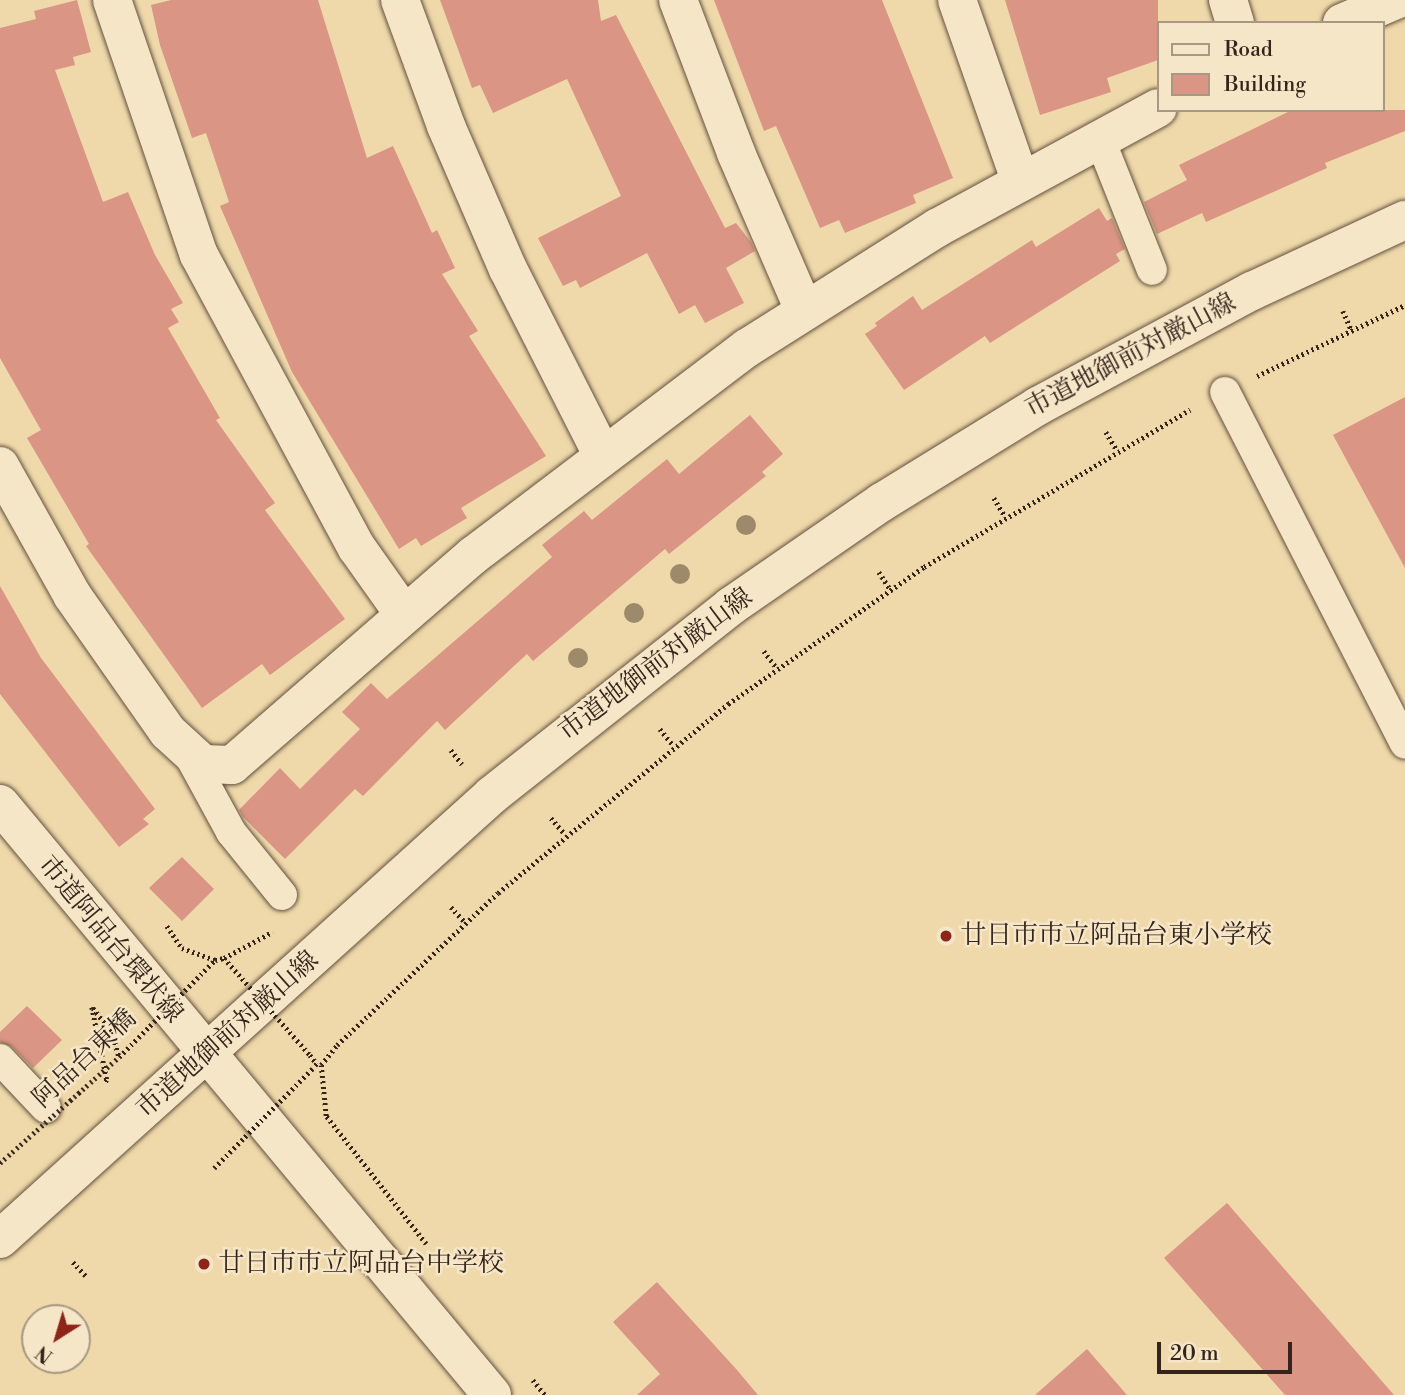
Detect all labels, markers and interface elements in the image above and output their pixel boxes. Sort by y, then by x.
legend [1156,21,1384,112]
text: Road [1224,37,1273,63]
text: Building [1224,72,1306,98]
street label: 市道地御前対厳山線 [1020,287,1242,425]
street label: 市道地御前対厳山線 [553,582,759,748]
street label: 市道阿品台環状線 [31,850,189,1030]
place label: 廿日市市立阿品台東小学校 [960,920,1272,952]
marker: 廿日市市立阿品台東小学校 [938,928,954,944]
street label: 市道地御前対厳山線 [131,945,325,1125]
street label: 阿品台東橋 [27,1003,143,1115]
place label: 廿日市市立阿品台中学校 [218,1248,504,1280]
marker: 廿日市市立阿品台中学校 [196,1256,212,1272]
north arrow [21,1304,91,1374]
scale bar [1160,1328,1295,1372]
text: N [31,1340,58,1368]
text: 20 m [1170,1341,1219,1367]

